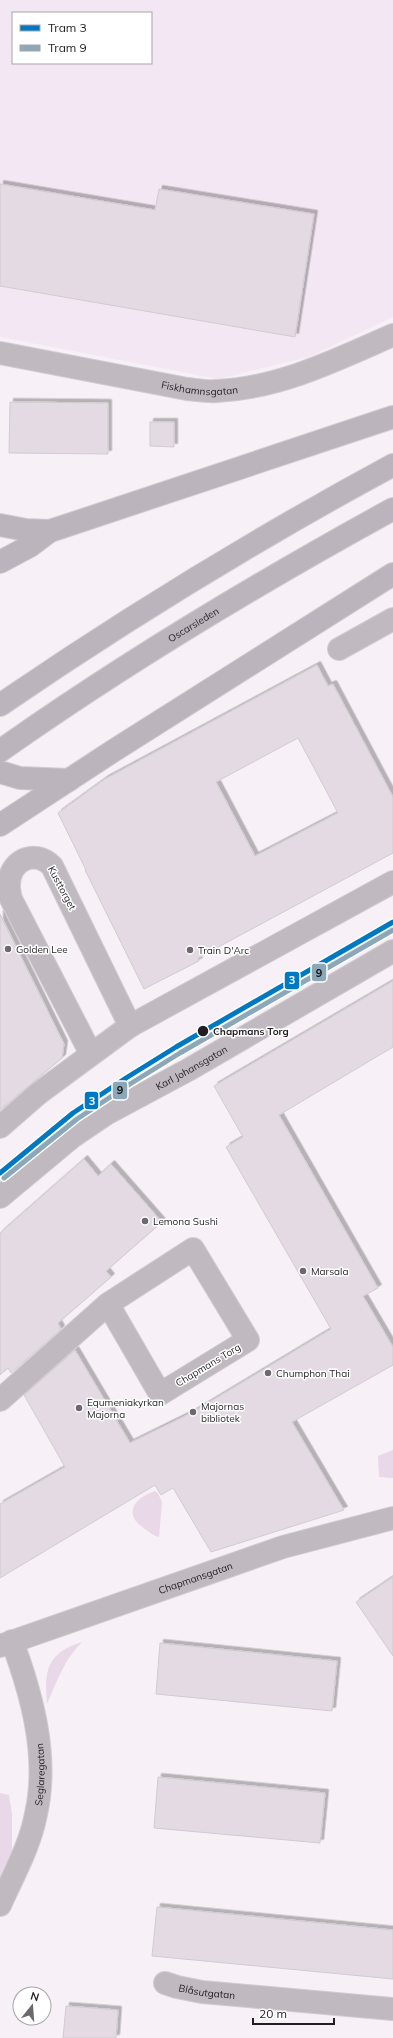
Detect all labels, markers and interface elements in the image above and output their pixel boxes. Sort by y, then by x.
legend [12,12,152,64]
text: Tram 3 [48,20,87,35]
text: Tram 9 [48,40,87,55]
street label: Fiskhamnsgatan [160,378,239,398]
street label: Oscarsleden [165,604,221,645]
street label: Kusttorget [45,864,79,913]
place label: Golden Lee [16,943,68,956]
marker: Golden Lee [3,944,13,954]
place label: Train D'Arc [198,944,249,957]
marker: Train D'Arc [185,945,195,955]
line badge: 9 [311,963,327,982]
text: 9 [316,966,323,980]
line badge: 3 [284,971,300,990]
text: 3 [289,973,296,987]
marker: Chapmans Torg [196,1024,210,1038]
place label: Chapmans Torg [213,1025,289,1038]
street label: Karl Johansgatan [153,1042,230,1093]
line badge: 9 [112,1081,128,1100]
text: 9 [117,1083,124,1097]
line badge: 3 [84,1091,99,1110]
text: 3 [89,1094,96,1108]
place label: Lemona Sushi [153,1215,218,1228]
marker: Lemona Sushi [140,1216,150,1226]
place label: Marsala [311,1265,349,1278]
marker: Marsala [298,1266,308,1276]
street label: Chapmans Torg [173,1341,243,1389]
place label: Chumphon Thai [276,1367,350,1380]
marker: Chumphon Thai [263,1368,273,1378]
place label: Equmeniakyrkan Majorna [87,1396,164,1421]
place label: Majornas bibliotek [201,1400,244,1425]
marker: Equmeniakyrkan Majorna [74,1403,84,1413]
marker: Majornas bibliotek [188,1407,198,1417]
street label: Chapmansgatan [157,1559,234,1597]
street label: Seglaregatan [31,1742,47,1807]
street label: Blåsutgatan [178,1981,236,2001]
north arrow [12,1986,52,2026]
text: N [29,1989,41,2004]
scale bar [253,2000,334,2026]
text: 20 m [259,2006,287,2021]

